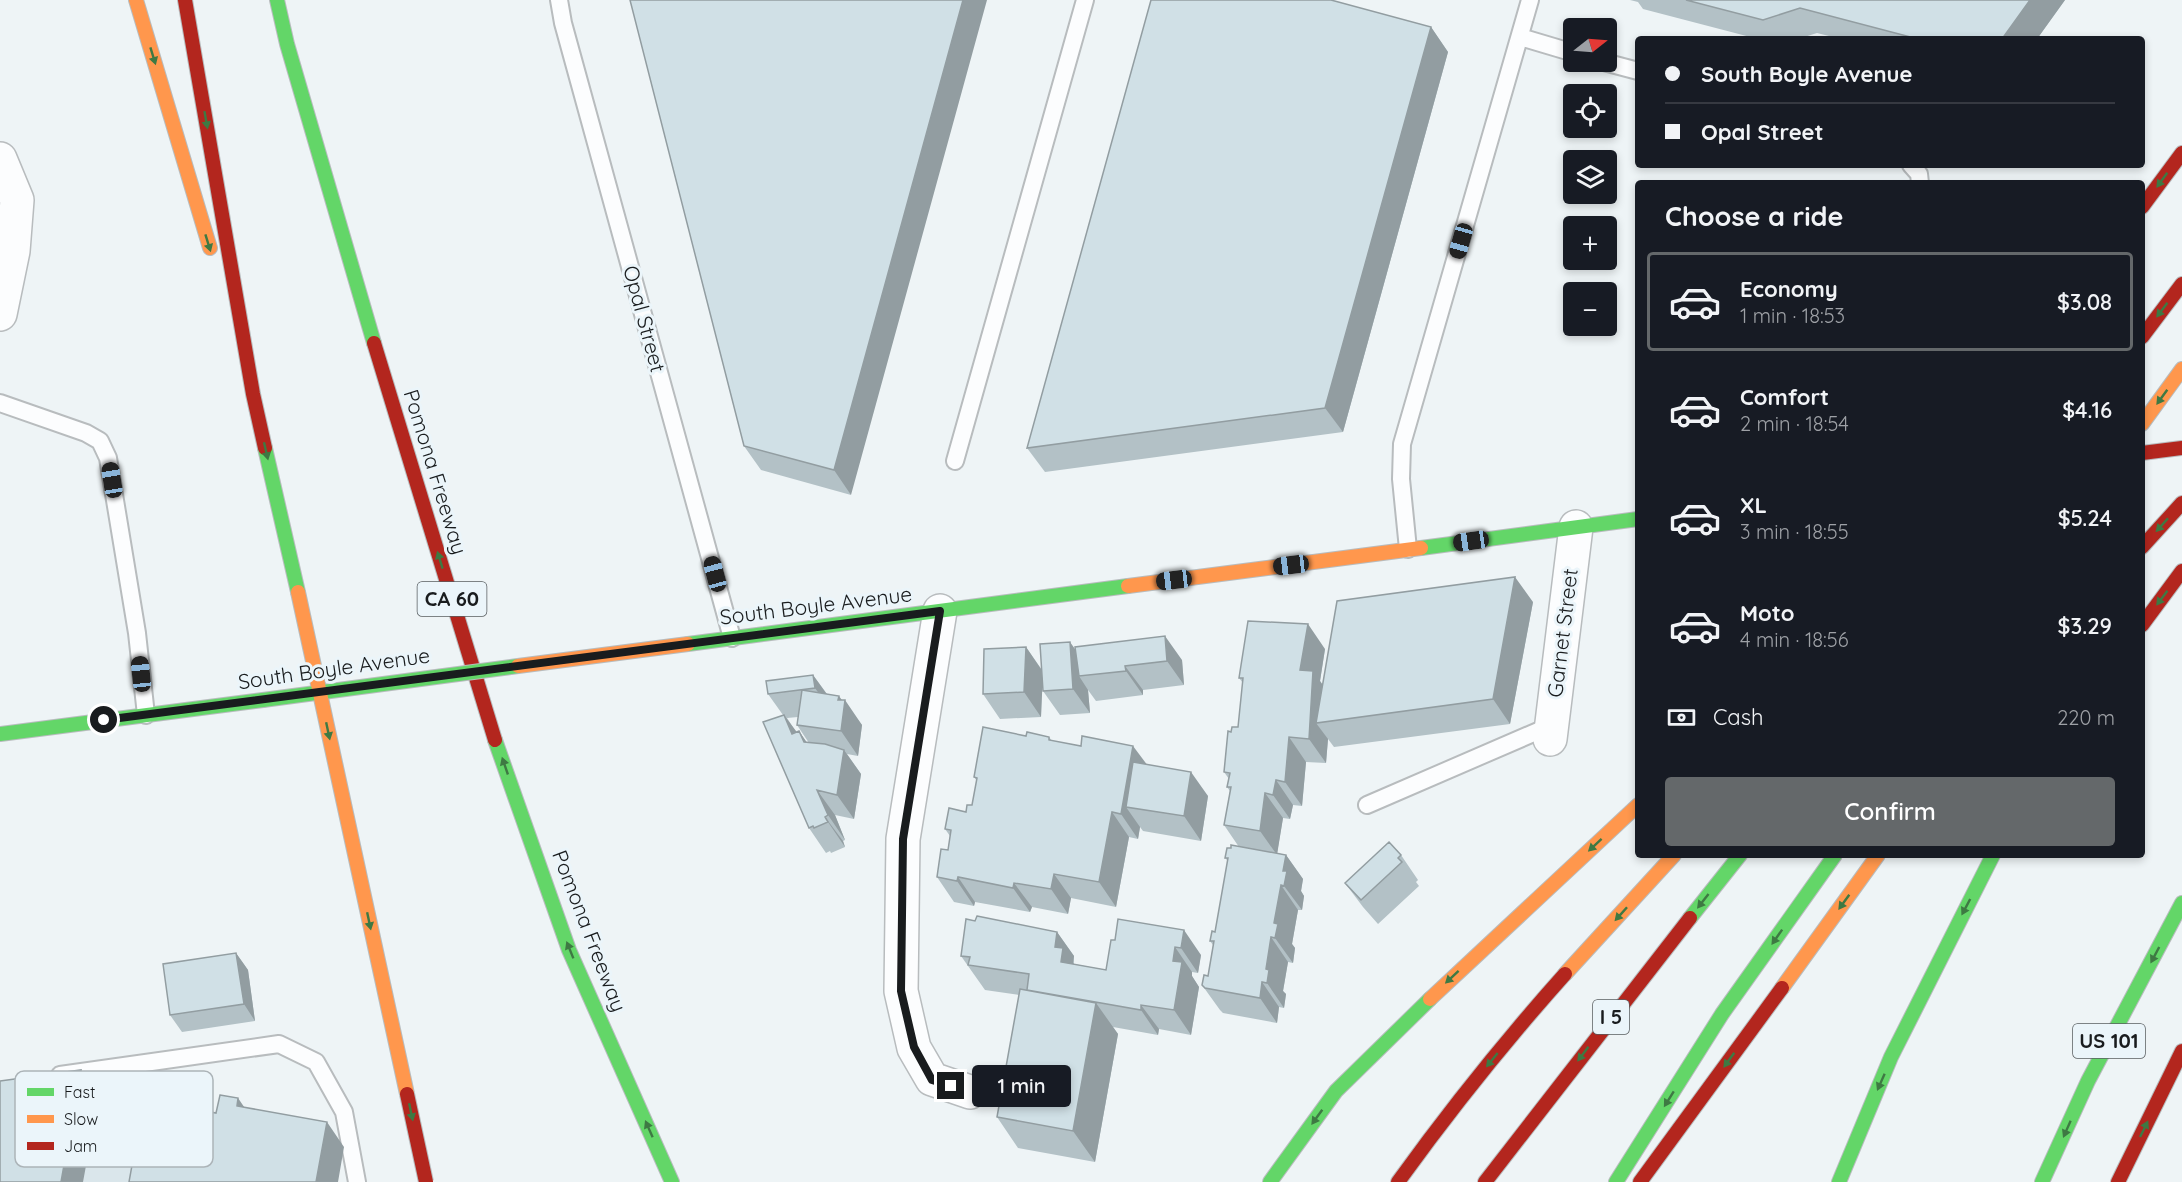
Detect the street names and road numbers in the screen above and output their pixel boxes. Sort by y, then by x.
street label: Opal Street [618,262,672,375]
street label: Pomona Freeway [399,386,473,557]
street label: Garnet Street [1541,567,1583,699]
street label: South Boyle Avenue [718,580,913,630]
road number: CA 60 [418,582,486,616]
street label: South Boyle Avenue [236,642,431,694]
street label: Pomona Freeway [547,846,633,1015]
road number: I 5 [1593,1000,1629,1034]
road number: US 101 [2073,1024,2145,1058]

